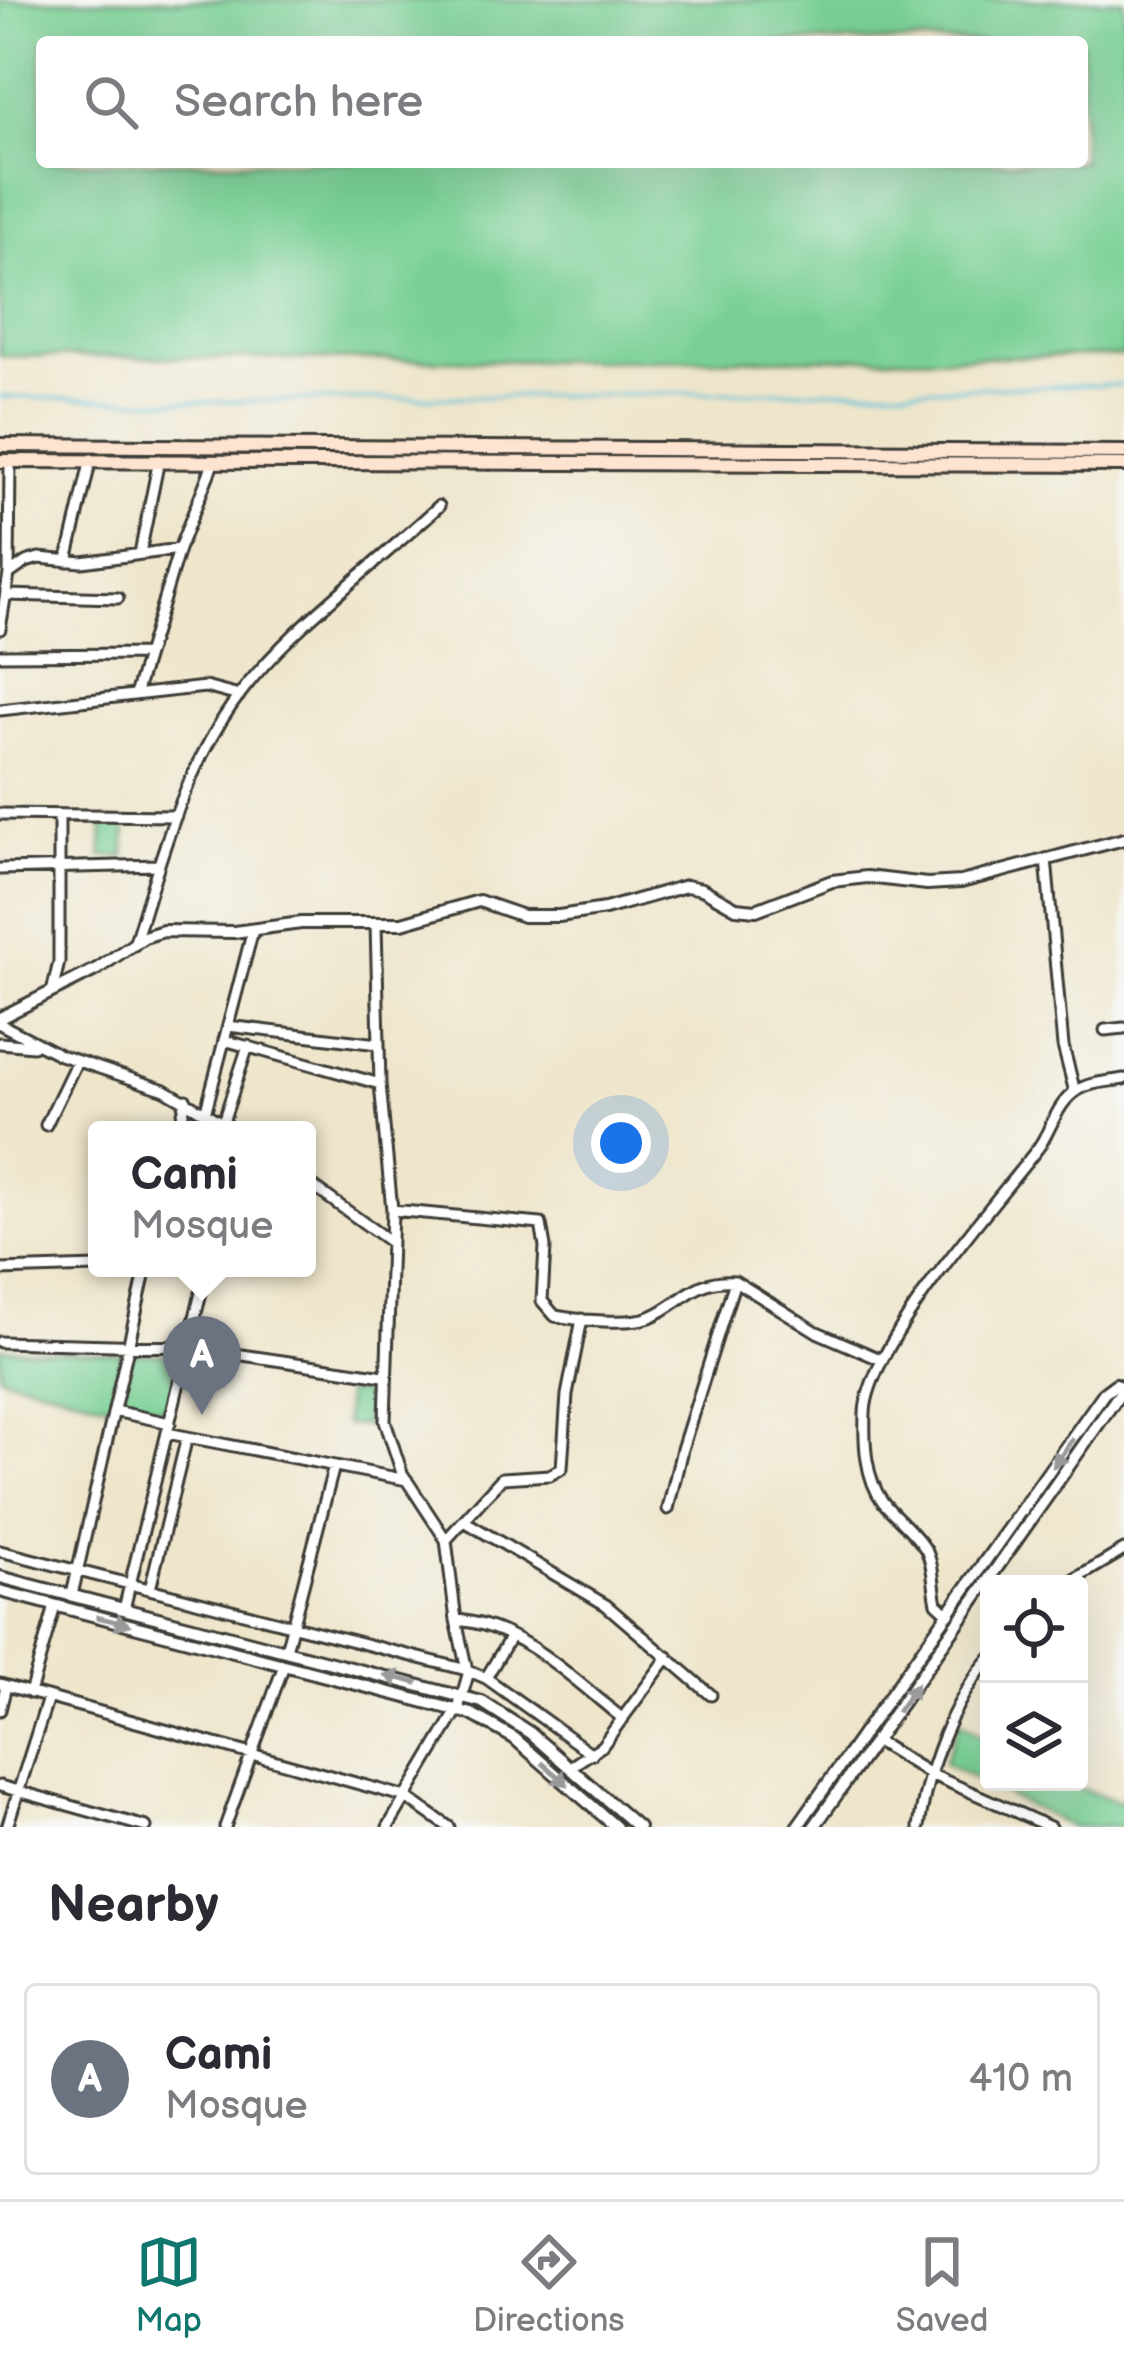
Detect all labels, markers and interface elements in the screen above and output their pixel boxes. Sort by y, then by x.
search box [36,36,1088,168]
icon: search [78,69,144,135]
text: Search here [174,75,423,130]
your location [591,1113,651,1173]
popup [88,1121,316,1277]
text: Cami [131,1148,238,1203]
text: Mosque [131,1203,273,1250]
pin: A [163,1316,241,1415]
one-way arrow [1052,1437,1075,1469]
map controls [980,1575,1088,1791]
button: locate [980,1575,1088,1683]
one-way arrow [95,1612,132,1631]
one-way arrow [382,1669,419,1688]
one-way arrow [894,1682,918,1714]
button: layers [980,1683,1088,1791]
one-way arrow [540,1760,570,1787]
text: Nearby [48,1875,219,1936]
text: Cami [165,2028,272,2083]
text: A [78,2056,102,2103]
text: 410 m [968,2056,1073,2103]
text: Mosque [165,2083,308,2130]
tab: Map [136,2229,202,2341]
tab: Directions [473,2229,625,2341]
tab: Saved [896,2229,988,2341]

